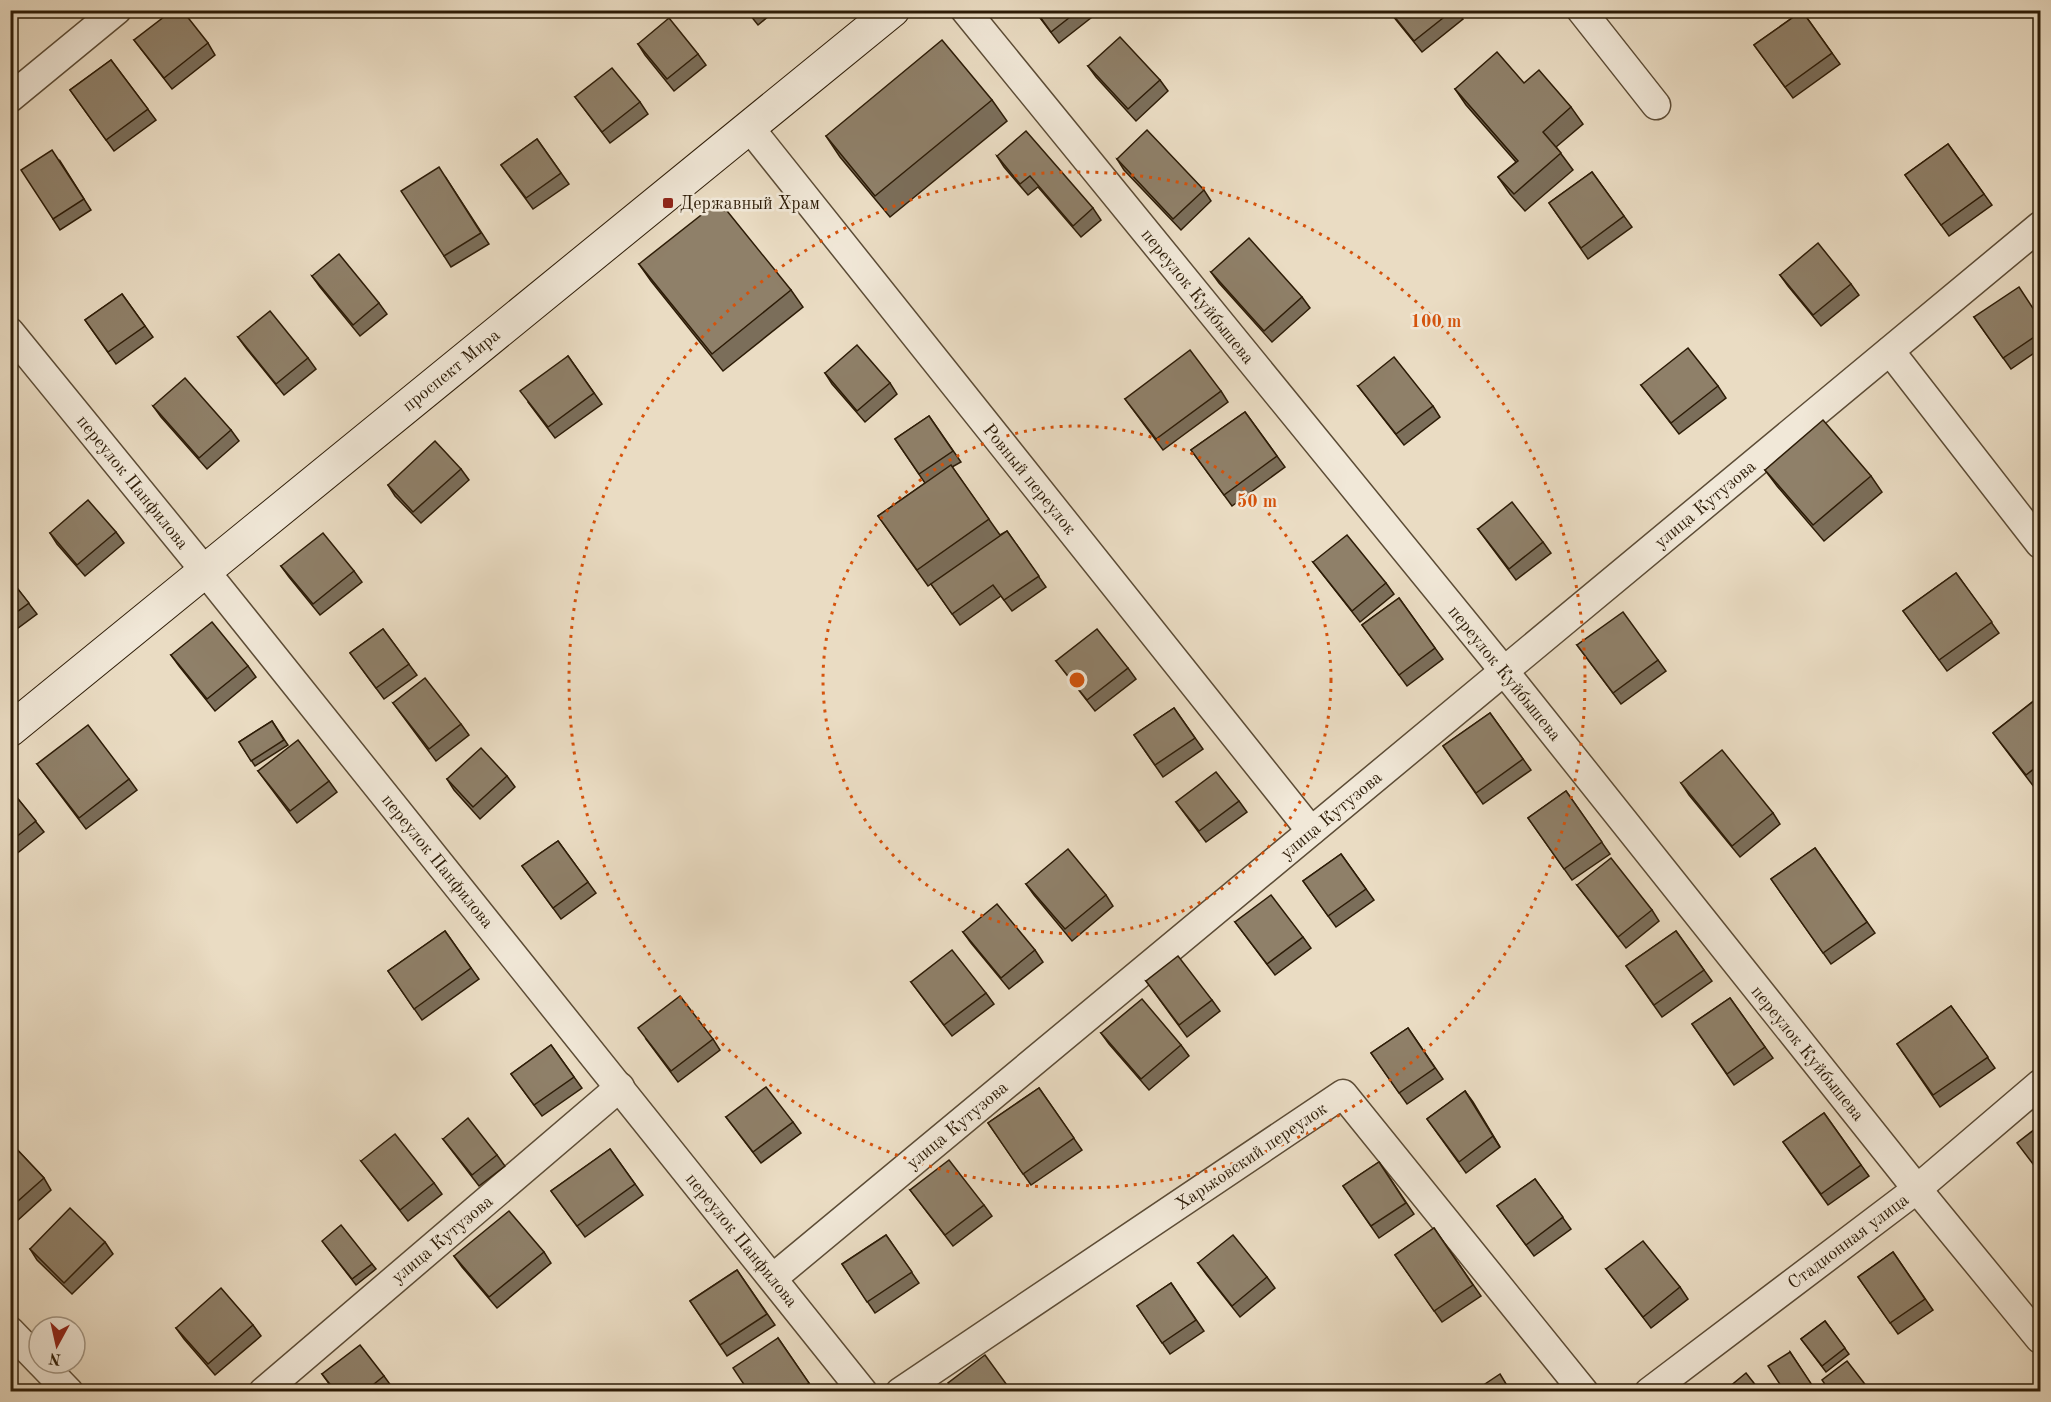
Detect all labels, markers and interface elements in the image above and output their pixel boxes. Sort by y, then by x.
place label: Державный Храм [680,195,820,213]
marker: Державный Храм [661,196,675,210]
street label: переулок Куйбышева [1137,226,1257,368]
text: 100 m [1411,313,1461,331]
street label: проспект Мира [399,326,504,415]
street label: переулок Панфилова [72,412,192,554]
street label: Ровный переулок [979,421,1079,538]
street label: улица Кутузова [1652,457,1760,552]
text: 50 m [1237,493,1277,511]
street label: переулок Куйбышева [1444,603,1564,745]
centre of rings [1067,670,1087,690]
street label: улица Кутузова [1278,768,1386,863]
street label: переулок Панфилова [377,791,497,933]
street label: переулок Куйбышева [1747,983,1867,1125]
street label: улица Кутузова [904,1078,1012,1173]
street label: Харьковский переулок [1173,1099,1331,1214]
street label: переулок Панфилова [681,1170,801,1312]
street label: Стадионная улица [1785,1191,1912,1293]
street label: улица Кутузова [389,1192,497,1287]
north arrow [27,1315,87,1375]
text: N [47,1349,62,1367]

